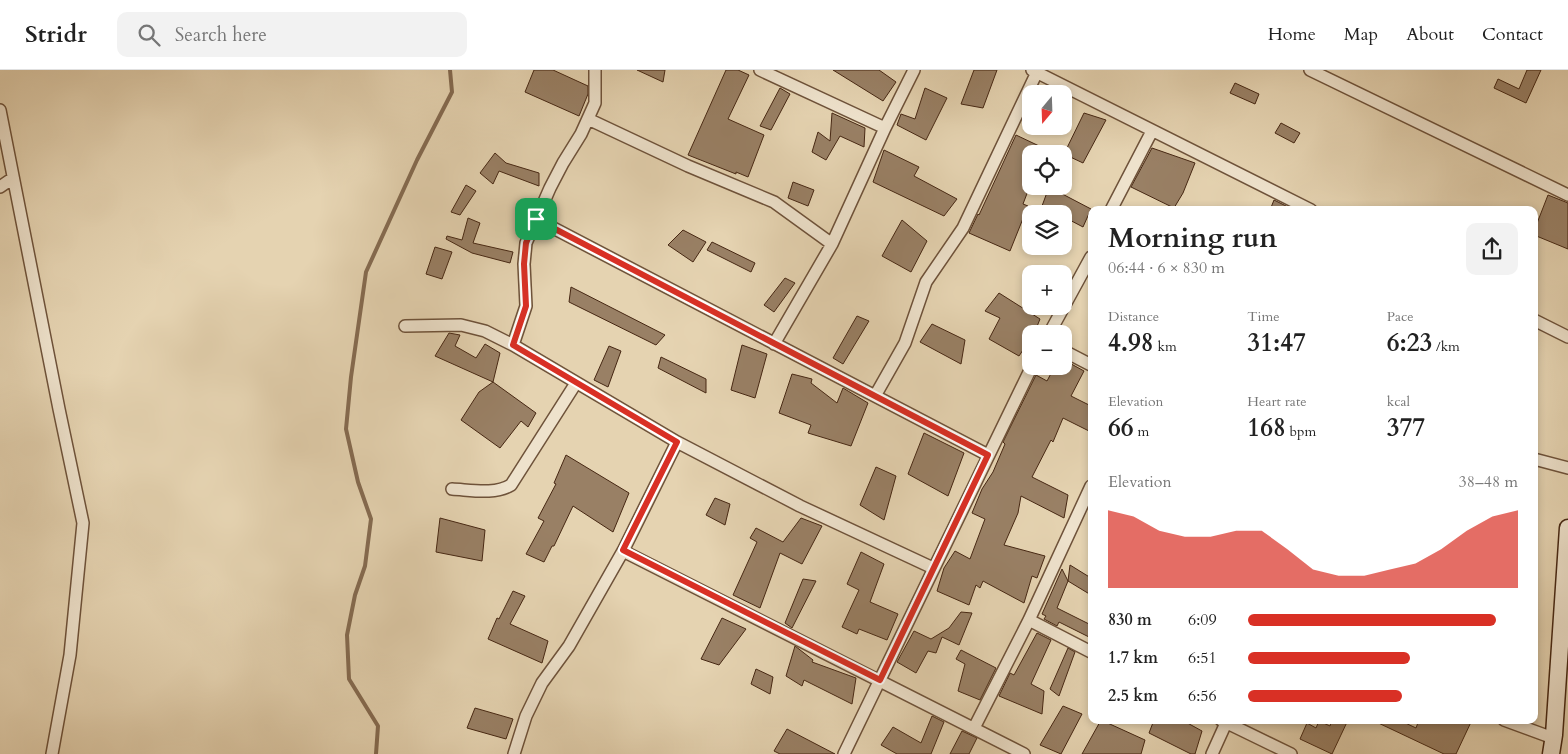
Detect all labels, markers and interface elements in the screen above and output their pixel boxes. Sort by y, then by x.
search box [117,12,467,57]
text: Stridr [25,18,87,51]
icon: search [135,21,163,49]
text: Search here [175,22,267,48]
text: Home [1268,22,1316,47]
text: Map [1344,22,1378,47]
text: About [1406,22,1454,47]
text: Contact [1482,22,1543,47]
north arrow [1022,85,1072,135]
map controls [1022,85,1072,375]
button: locate [1022,145,1072,195]
pin [515,198,557,240]
icon: arrive [522,205,550,233]
button: layers [1022,205,1072,255]
text: Morning run [1108,219,1277,257]
button: share [1466,223,1518,275]
text: 06:44 · 6 × 830 m [1108,257,1225,279]
button: + [1022,265,1072,315]
text: Distance [1108,307,1159,326]
text: Time [1247,307,1280,326]
text: Pace [1387,307,1414,326]
button: − [1022,325,1072,375]
text: 4.98 [1108,326,1154,360]
text: 31:47 [1247,326,1306,360]
text: 6:23 [1387,326,1432,360]
text: km [1154,337,1177,356]
text: /km [1432,337,1460,356]
text: Elevation [1108,392,1164,411]
text: Heart rate [1247,392,1307,411]
text: kcal [1387,392,1410,411]
text: 66 [1108,411,1134,445]
text: 168 [1247,411,1286,445]
text: 377 [1387,411,1425,445]
text: m [1134,422,1149,441]
text: bpm [1286,422,1316,441]
text: Elevation [1108,471,1172,493]
text: 38–48 m [1459,471,1518,493]
text: 830 m [1108,609,1152,631]
text: 6:09 [1188,609,1217,631]
text: 1.7 km [1108,647,1158,669]
text: 6:51 [1188,647,1217,669]
text: 2.5 km [1108,685,1158,707]
text: 6:56 [1188,685,1217,707]

